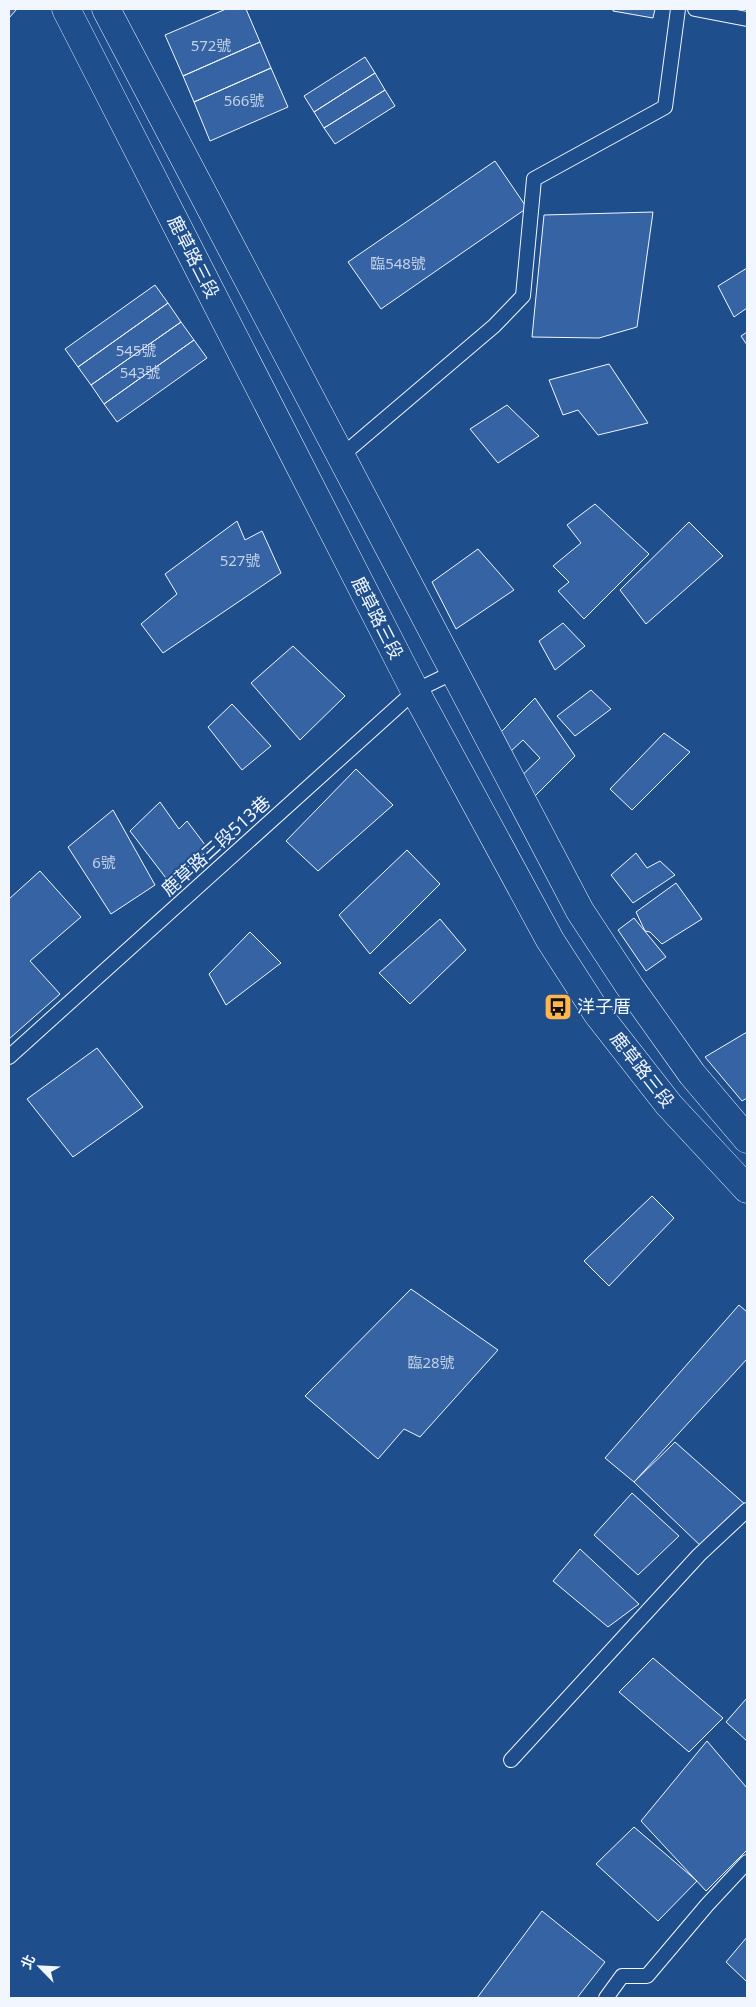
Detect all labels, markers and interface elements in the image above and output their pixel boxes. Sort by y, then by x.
house number: 572號 [191,35,231,55]
house number: 566號 [224,90,264,110]
street label: 鹿草路三段 [163,211,225,302]
house number: 臨548號 [370,253,426,273]
house number: 545號 [116,340,156,360]
house number: 543號 [120,362,160,382]
house number: 527號 [220,550,260,570]
street label: 鹿草路三段 [347,572,409,663]
street label: 鹿草路三段513巷 [156,790,275,901]
house number: 6號 [92,852,116,872]
bus stop icon: 洋子厝 [543,992,573,1022]
place label: 洋子厝 [577,994,631,1018]
street label: 鹿草路三段 [606,1027,680,1112]
house number: 臨28號 [407,1352,455,1372]
north arrow [15,1942,65,1992]
text: 北 [16,1951,39,1972]

